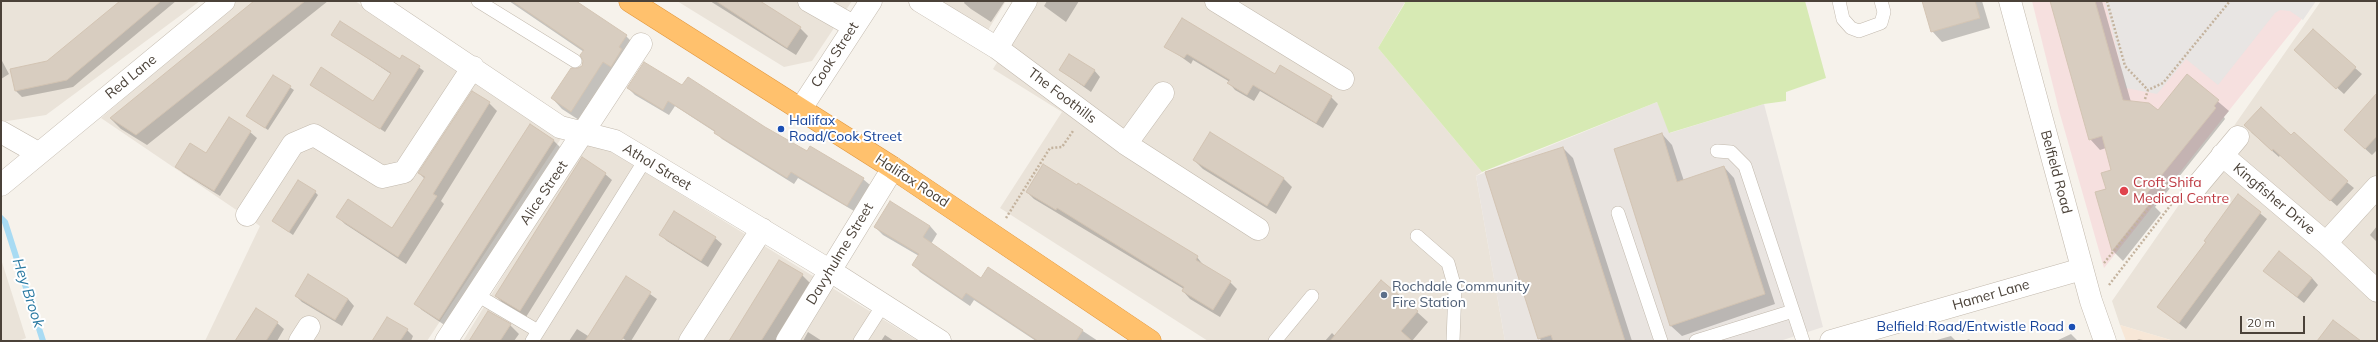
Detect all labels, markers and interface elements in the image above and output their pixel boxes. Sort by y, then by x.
street label: Cook Street [808,19,862,91]
street label: Red Lane [102,51,160,103]
street label: The Foothills [1024,65,1100,127]
place label: Halifax Road/Cook Street [789,113,902,146]
marker: Halifax Road/Cook Street [776,124,786,134]
street label: Belfield Road [2037,128,2075,216]
street label: Athol Street [620,140,694,194]
street label: Halifax Road [872,151,952,211]
street label: Alice Street [516,158,572,228]
street label: Kingfisher Drive [2229,160,2319,238]
place label: Croft Shifa Medical Centre [2133,175,2229,208]
marker: Croft Shifa Medical Centre [2118,185,2130,197]
street label: Davyhulme Street [803,200,877,308]
water label: Hey Brook [8,256,48,330]
street label: Hamer Lane [1950,276,2032,314]
place label: Rochdale Community Fire Station [1392,279,1530,312]
marker: Rochdale Community Fire Station [1379,290,1389,300]
scale bar [2242,308,2307,334]
text: 20 m [2247,315,2275,330]
place label: Belfield Road/Entwistle Road [1877,319,2064,335]
marker: Belfield Road/Entwistle Road [2067,322,2077,332]

